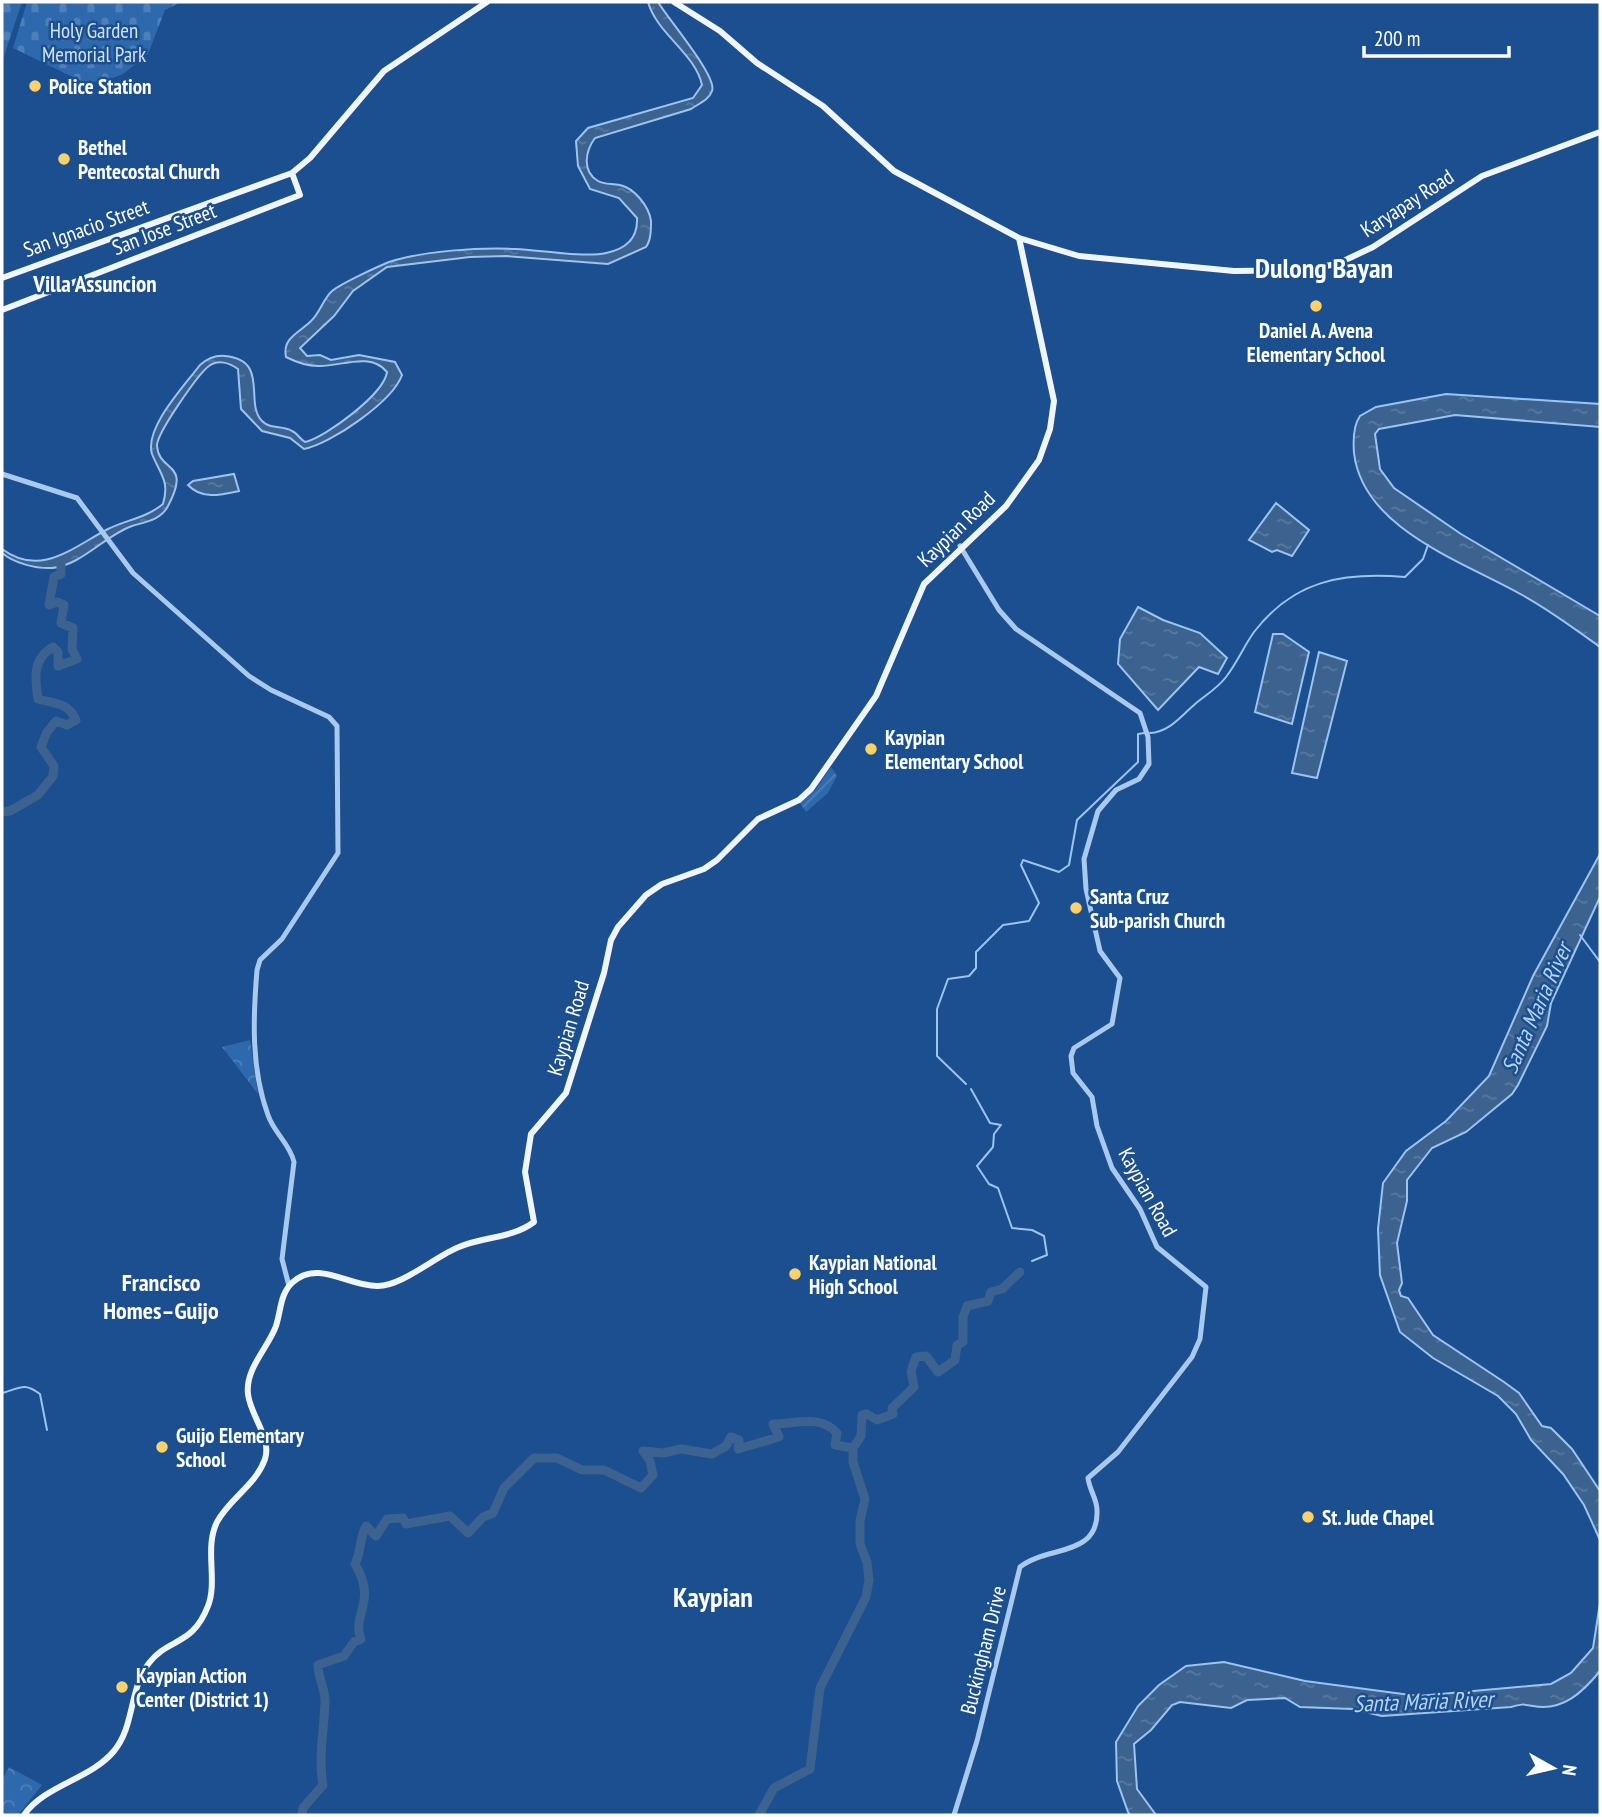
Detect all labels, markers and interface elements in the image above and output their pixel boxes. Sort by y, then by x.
scale bar [1364,14,1509,58]
park label: Holy Garden Memorial Park [42,17,146,68]
text: 200 m [1374,25,1420,52]
place label: Police Station [49,73,152,100]
marker: Police Station [27,78,43,94]
place label: Bethel Pentecostal Church [78,134,220,185]
marker: Bethel Pentecostal Church [56,151,72,167]
street label: Karyapay Road [1355,163,1459,243]
street label: San Ignacio Street [20,193,153,263]
street label: San Jose Street [108,197,220,261]
district label: Dulong Bayan [1255,249,1393,286]
district label: Villa Assuncion [32,269,157,298]
marker: Daniel A. Avena Elementary School [1308,298,1324,314]
place label: Daniel A. Avena Elementary School [1247,317,1386,368]
street label: Kaypian Road [911,485,1001,573]
place label: Kaypian Elementary School [885,724,1024,775]
marker: Kaypian Elementary School [863,741,879,757]
place label: Santa Cruz Sub-parish Church [1090,883,1225,934]
marker: Santa Cruz Sub-parish Church [1068,900,1084,916]
water label: Santa Maria River [1494,935,1579,1078]
street label: Kaypian Road [541,977,595,1079]
street label: Kaypian Road [1112,1143,1184,1241]
place label: Kaypian National High School [809,1249,937,1300]
marker: Kaypian National High School [787,1266,803,1282]
district label: Francisco Homes–Guijo [103,1267,219,1326]
place label: Guijo Elementary School [176,1422,304,1473]
marker: Guijo Elementary School [154,1439,170,1455]
place label: St. Jude Chapel [1322,1504,1435,1531]
marker: St. Jude Chapel [1300,1509,1316,1525]
district label: Kaypian [673,1578,753,1615]
street label: Buckingham Drive [954,1583,1012,1717]
place label: Kaypian Action Center (District 1) [136,1662,269,1713]
marker: Kaypian Action Center (District 1) [114,1679,130,1695]
water label: Santa Maria River [1353,1684,1497,1718]
north arrow [1518,1733,1588,1803]
text: N [1557,1764,1582,1777]

